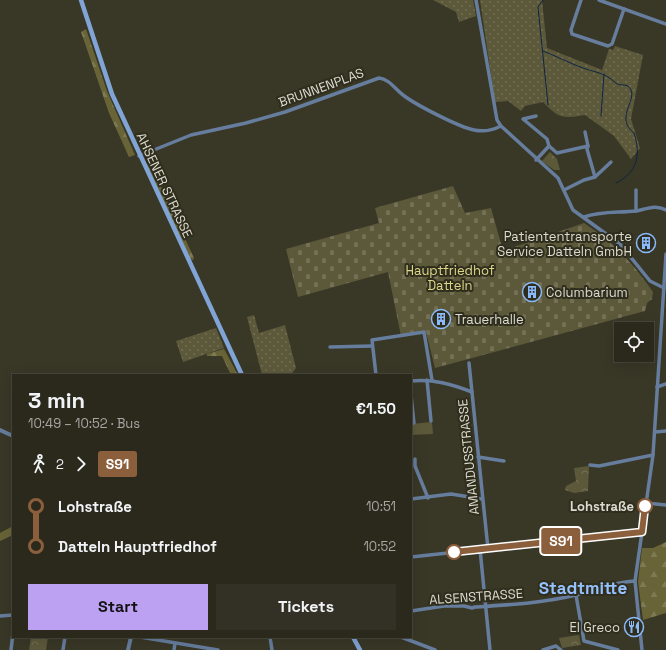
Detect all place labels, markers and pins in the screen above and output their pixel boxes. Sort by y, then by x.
place label: Patiententransporte Service Datteln GmbH [497,228,632,260]
building icon: Patiententransporte Service Datteln GmbH [635,232,657,254]
building icon: Columbarium [521,281,543,303]
place label: Columbarium [546,284,628,301]
building icon: Trauerhalle [430,308,452,330]
place label: Trauerhalle [455,311,524,328]
place label: Lohstraße [570,498,634,515]
marker: Lohstraße [637,498,653,514]
unlabelled marker [446,544,462,560]
restaurant icon: El Greco [623,616,645,638]
place label: El Greco [569,619,620,636]

